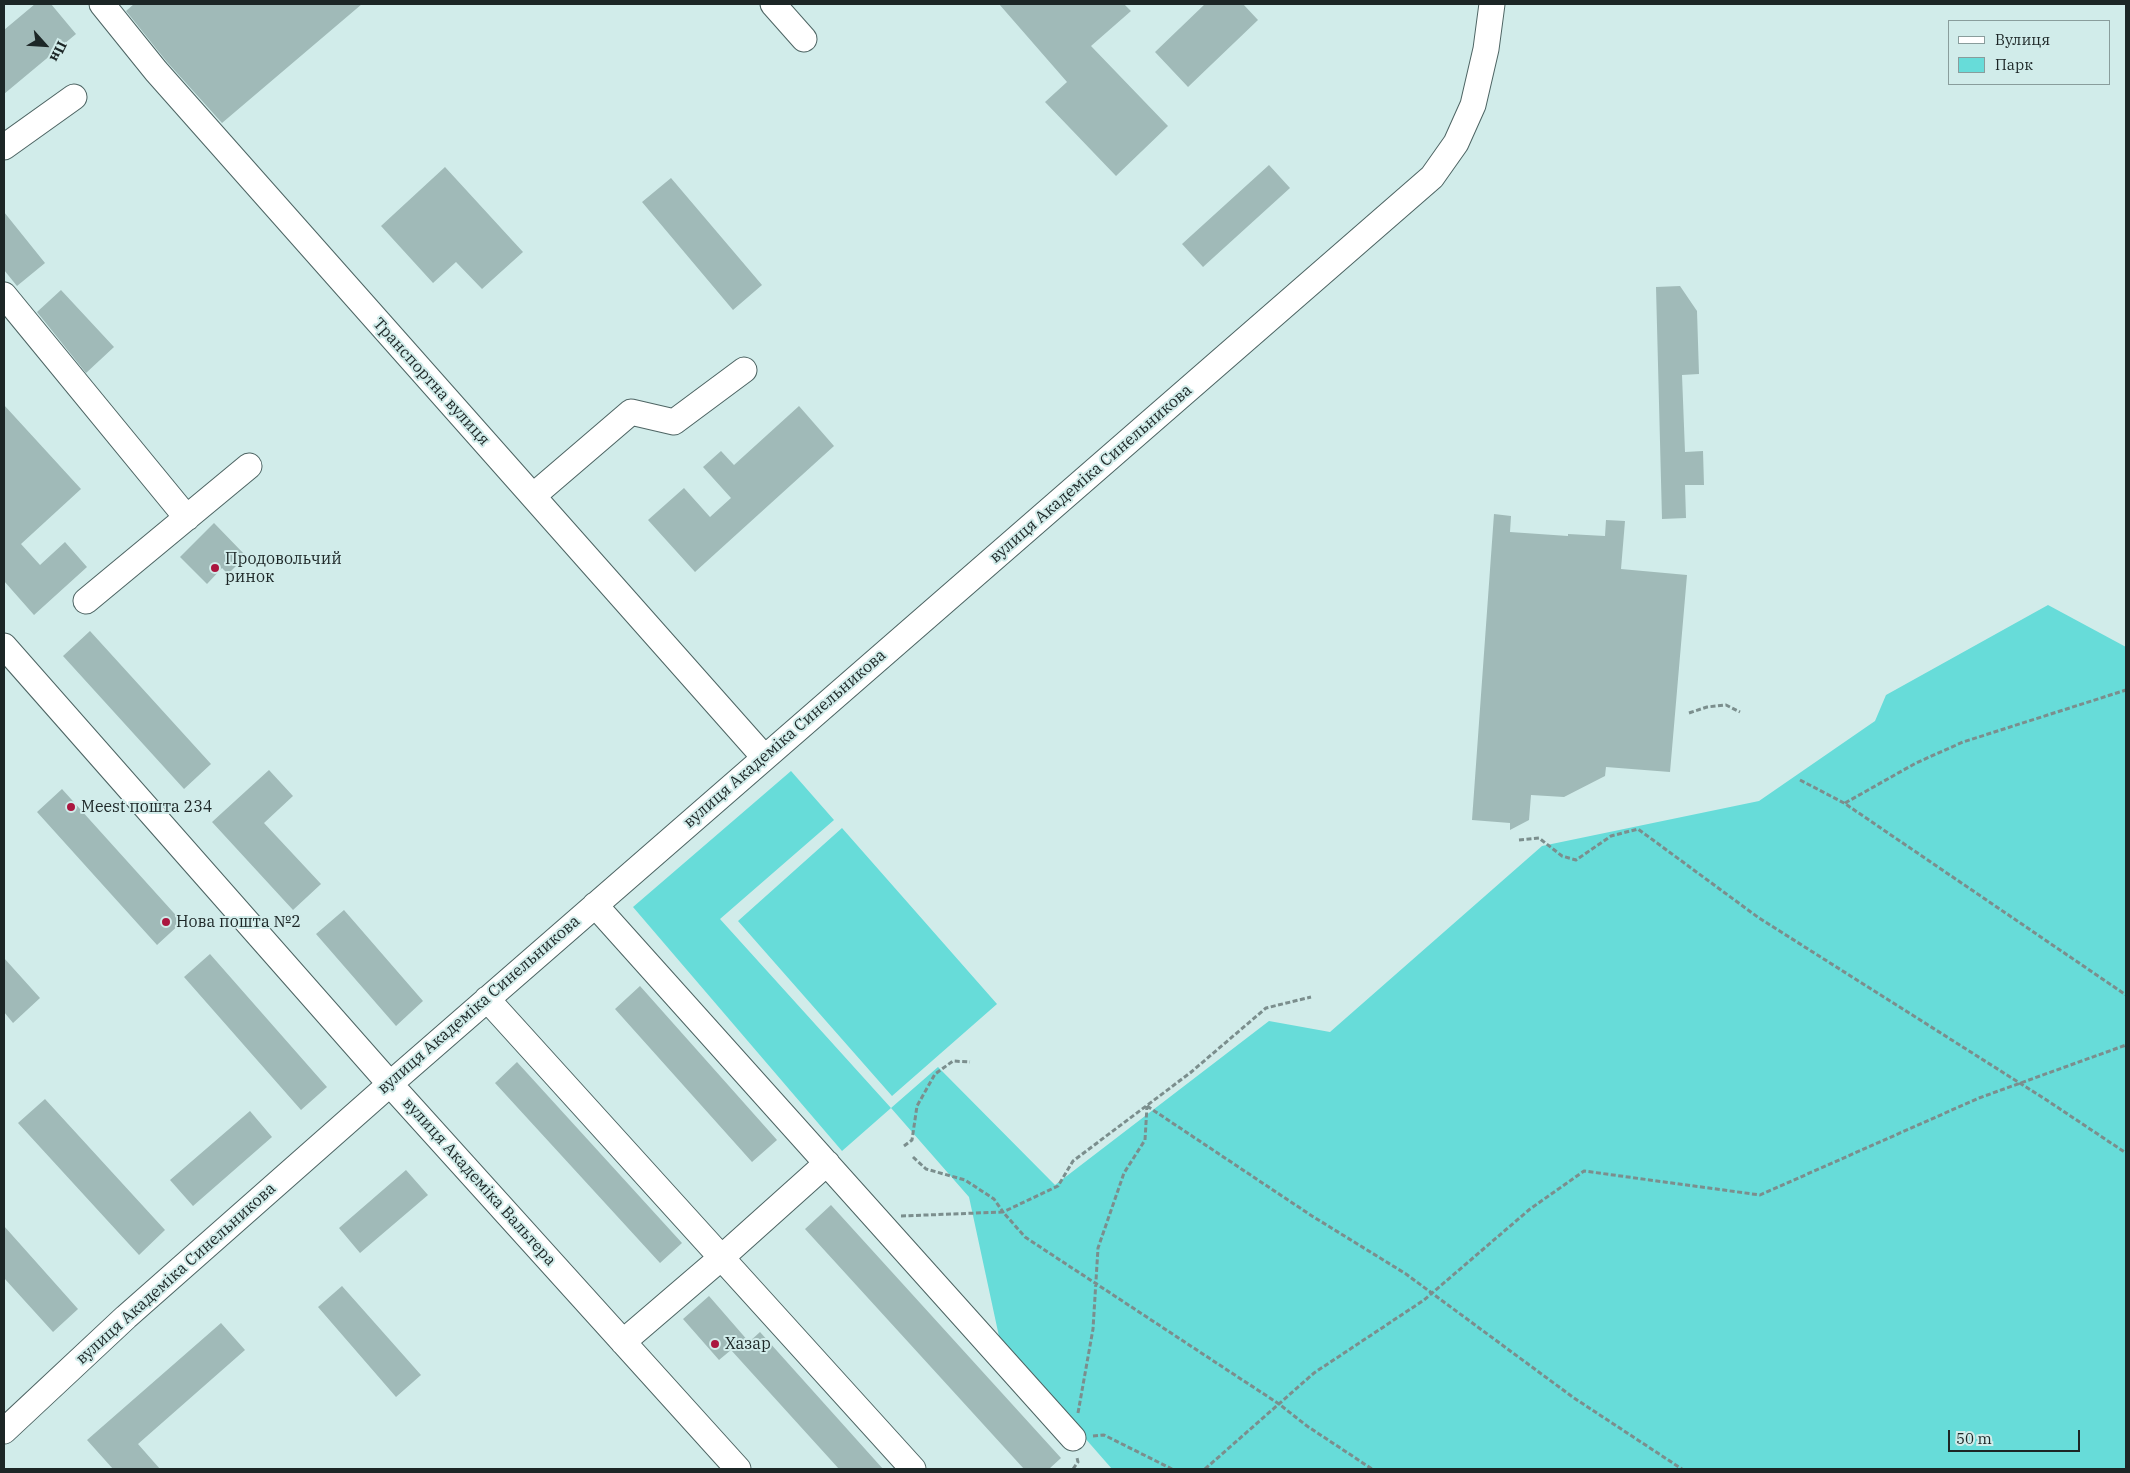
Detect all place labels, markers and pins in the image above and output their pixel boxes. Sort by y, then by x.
place label: Продовольчий ринок [225,549,342,587]
marker: Продовольчий ринок [209,562,221,574]
place label: Meest пошта 234 [81,797,212,817]
marker: Meest пошта 234 [65,801,77,813]
place label: Нова пошта №2 [176,912,301,932]
marker: Нова пошта №2 [160,916,172,928]
place label: Хазар [725,1334,771,1354]
marker: Хазар [709,1338,721,1350]

